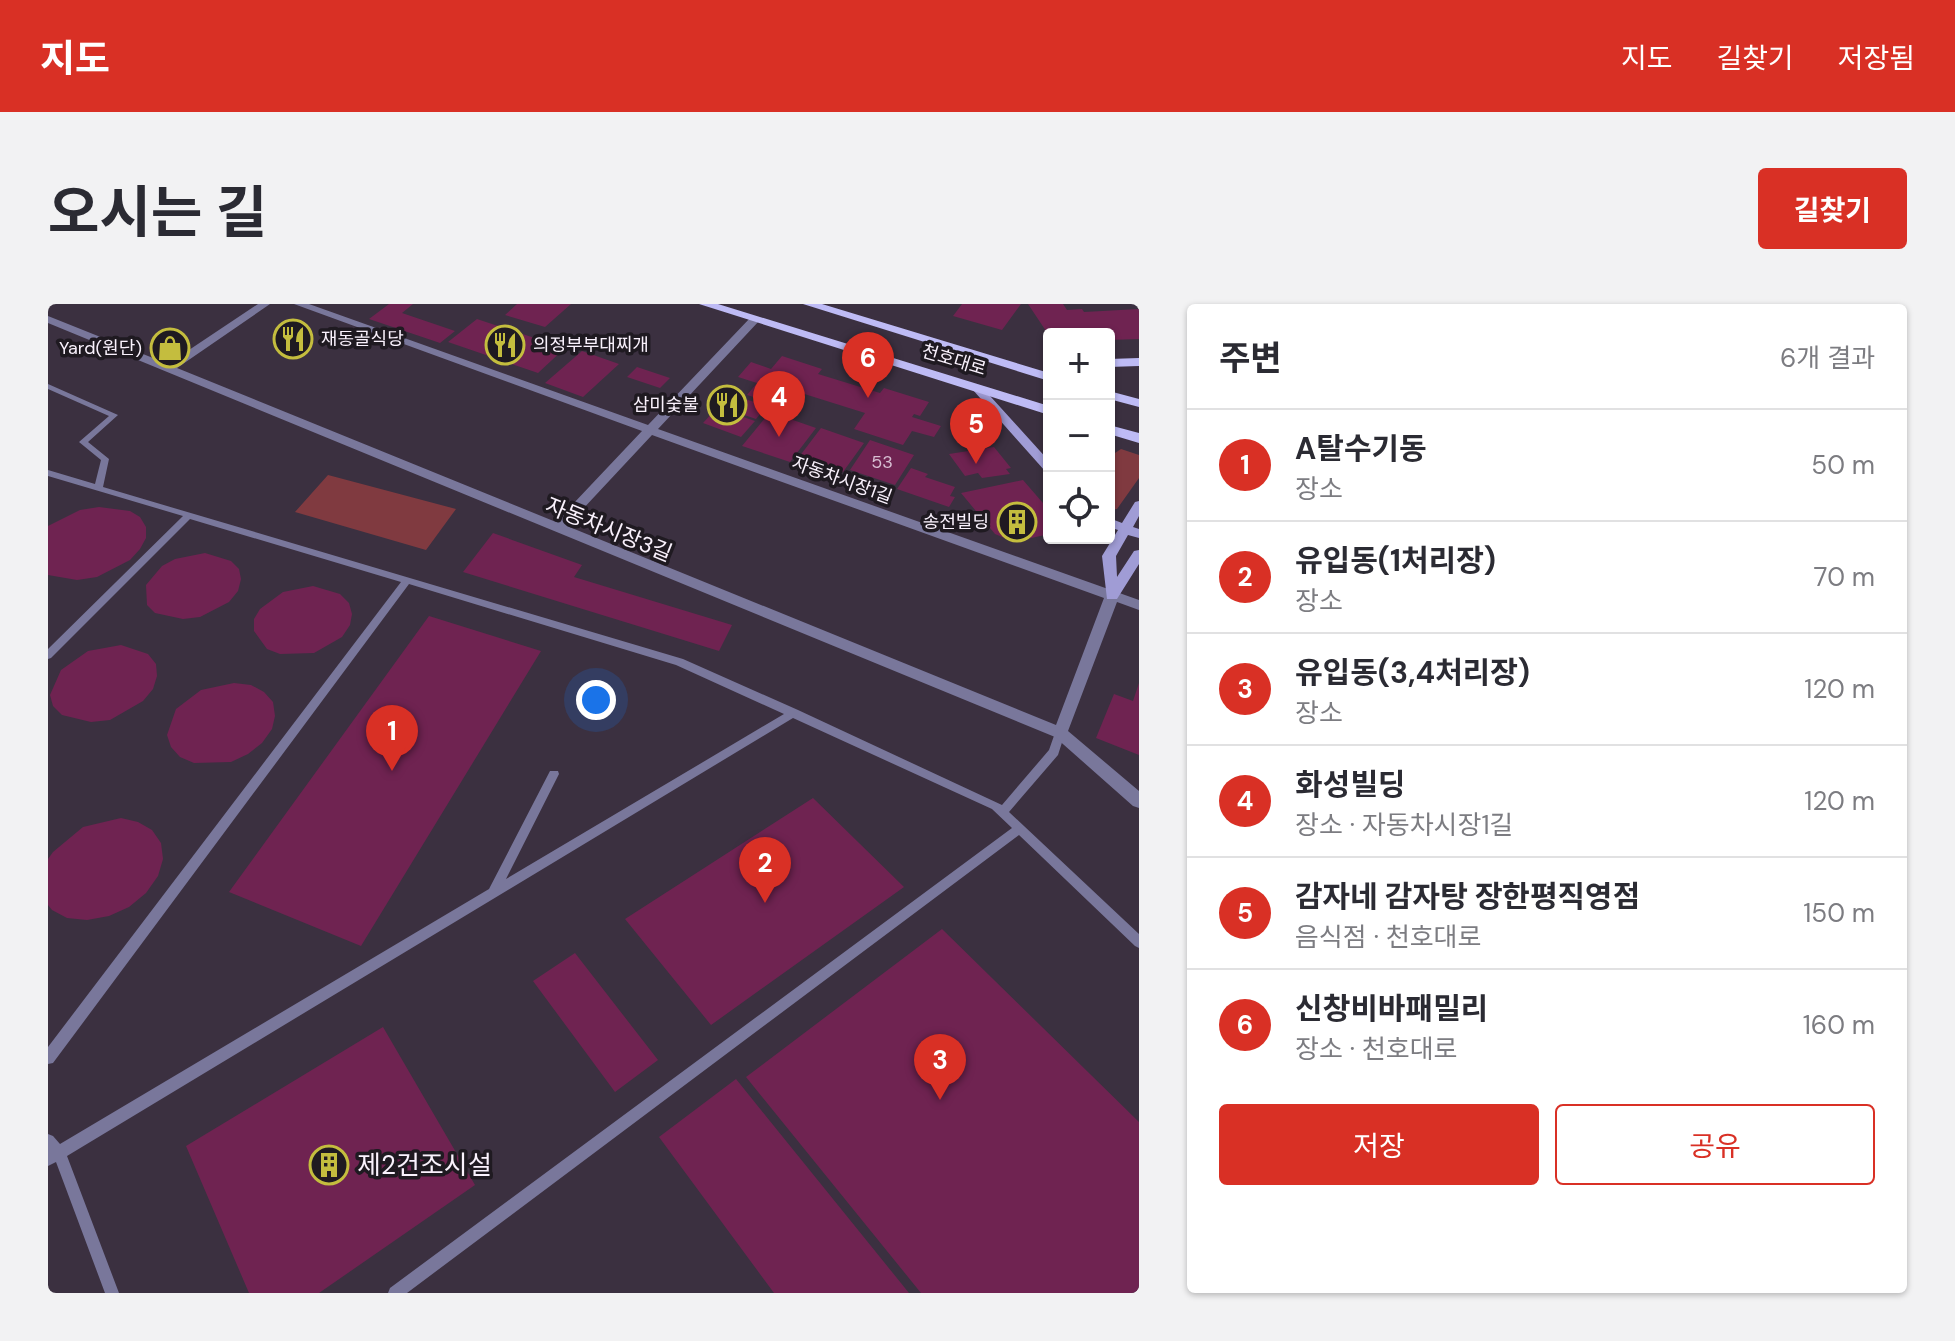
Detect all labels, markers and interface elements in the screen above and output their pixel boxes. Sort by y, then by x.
text: 지도 [40,34,110,84]
text: 지도 [1621,40,1672,77]
text: 길찾기 [1716,40,1794,77]
text: 저장됨 [1838,40,1915,77]
button: 길찾기 [1758,168,1907,249]
text: 오시는 길 [48,176,267,249]
restaurant icon: 재동골식당 [272,318,314,360]
restaurant icon: 의정부부대찌개 [484,324,526,366]
shop icon: Yard(원단) [149,327,191,369]
place label: 재동골식당 [321,327,404,351]
map controls [1043,328,1115,544]
button: + [1043,328,1115,400]
pin: 6 [842,332,894,398]
place label: 의정부부대찌개 [533,333,649,357]
place label: Yard(원단) [59,336,142,360]
text: 주변 [1219,336,1282,381]
street label: 천호대로 [919,339,989,381]
text: 6개 결과 [1780,341,1875,375]
pin: 4 [753,371,805,437]
restaurant icon: 삼미숯불 [706,384,748,426]
place label: 삼미숯불 [633,393,699,417]
pin: 5 [950,398,1002,464]
button: − [1043,400,1115,472]
text: A탈수기동 [1295,429,1427,468]
text: 1 [1240,448,1250,482]
text: 50 m [1811,448,1875,482]
house number: 53 [871,450,893,474]
street label: 자동차시장1길 [789,451,895,509]
button: locate [1043,472,1115,544]
text: 장소 [1295,472,1343,506]
street label: 자동차시장3길 [541,491,677,568]
building icon: 송전빌딩 [996,501,1038,543]
place label: 송전빌딩 [923,510,989,534]
text: 유입동(1처리장) [1295,541,1496,580]
text: 2 [1237,560,1253,594]
text: 70 m [1814,560,1875,594]
text: 장소 [1295,584,1343,618]
text: 유입동(3,4처리장) [1295,653,1530,692]
text: 3 [1237,672,1253,706]
text: 120 m [1804,672,1875,706]
your location [576,680,616,720]
text: 장소 [1295,696,1343,730]
pin: 1 [366,705,418,771]
text: 화성빌딩 [1295,765,1405,804]
text: 4 [1237,784,1253,818]
text: 120 m [1804,784,1875,818]
text: 장소 · 자동차시장1길 [1295,808,1513,842]
pin: 2 [739,837,791,903]
text: 감자네 감자탕 장한평직영점 [1295,877,1640,916]
text: 5 [1237,896,1253,930]
text: 150 m [1803,896,1875,930]
text: 음식점 · 천호대로 [1295,920,1481,954]
text: 신창비바패밀리 [1295,989,1488,1028]
text: 6 [1237,1008,1253,1042]
text: 160 m [1803,1008,1875,1042]
text: 장소 · 천호대로 [1295,1032,1458,1066]
pin: 3 [914,1034,966,1100]
button: 저장 [1219,1104,1539,1185]
button: 공유 [1555,1104,1875,1185]
building icon: 제2건조시설 [308,1144,350,1186]
place label: 제2건조시설 [357,1148,492,1182]

